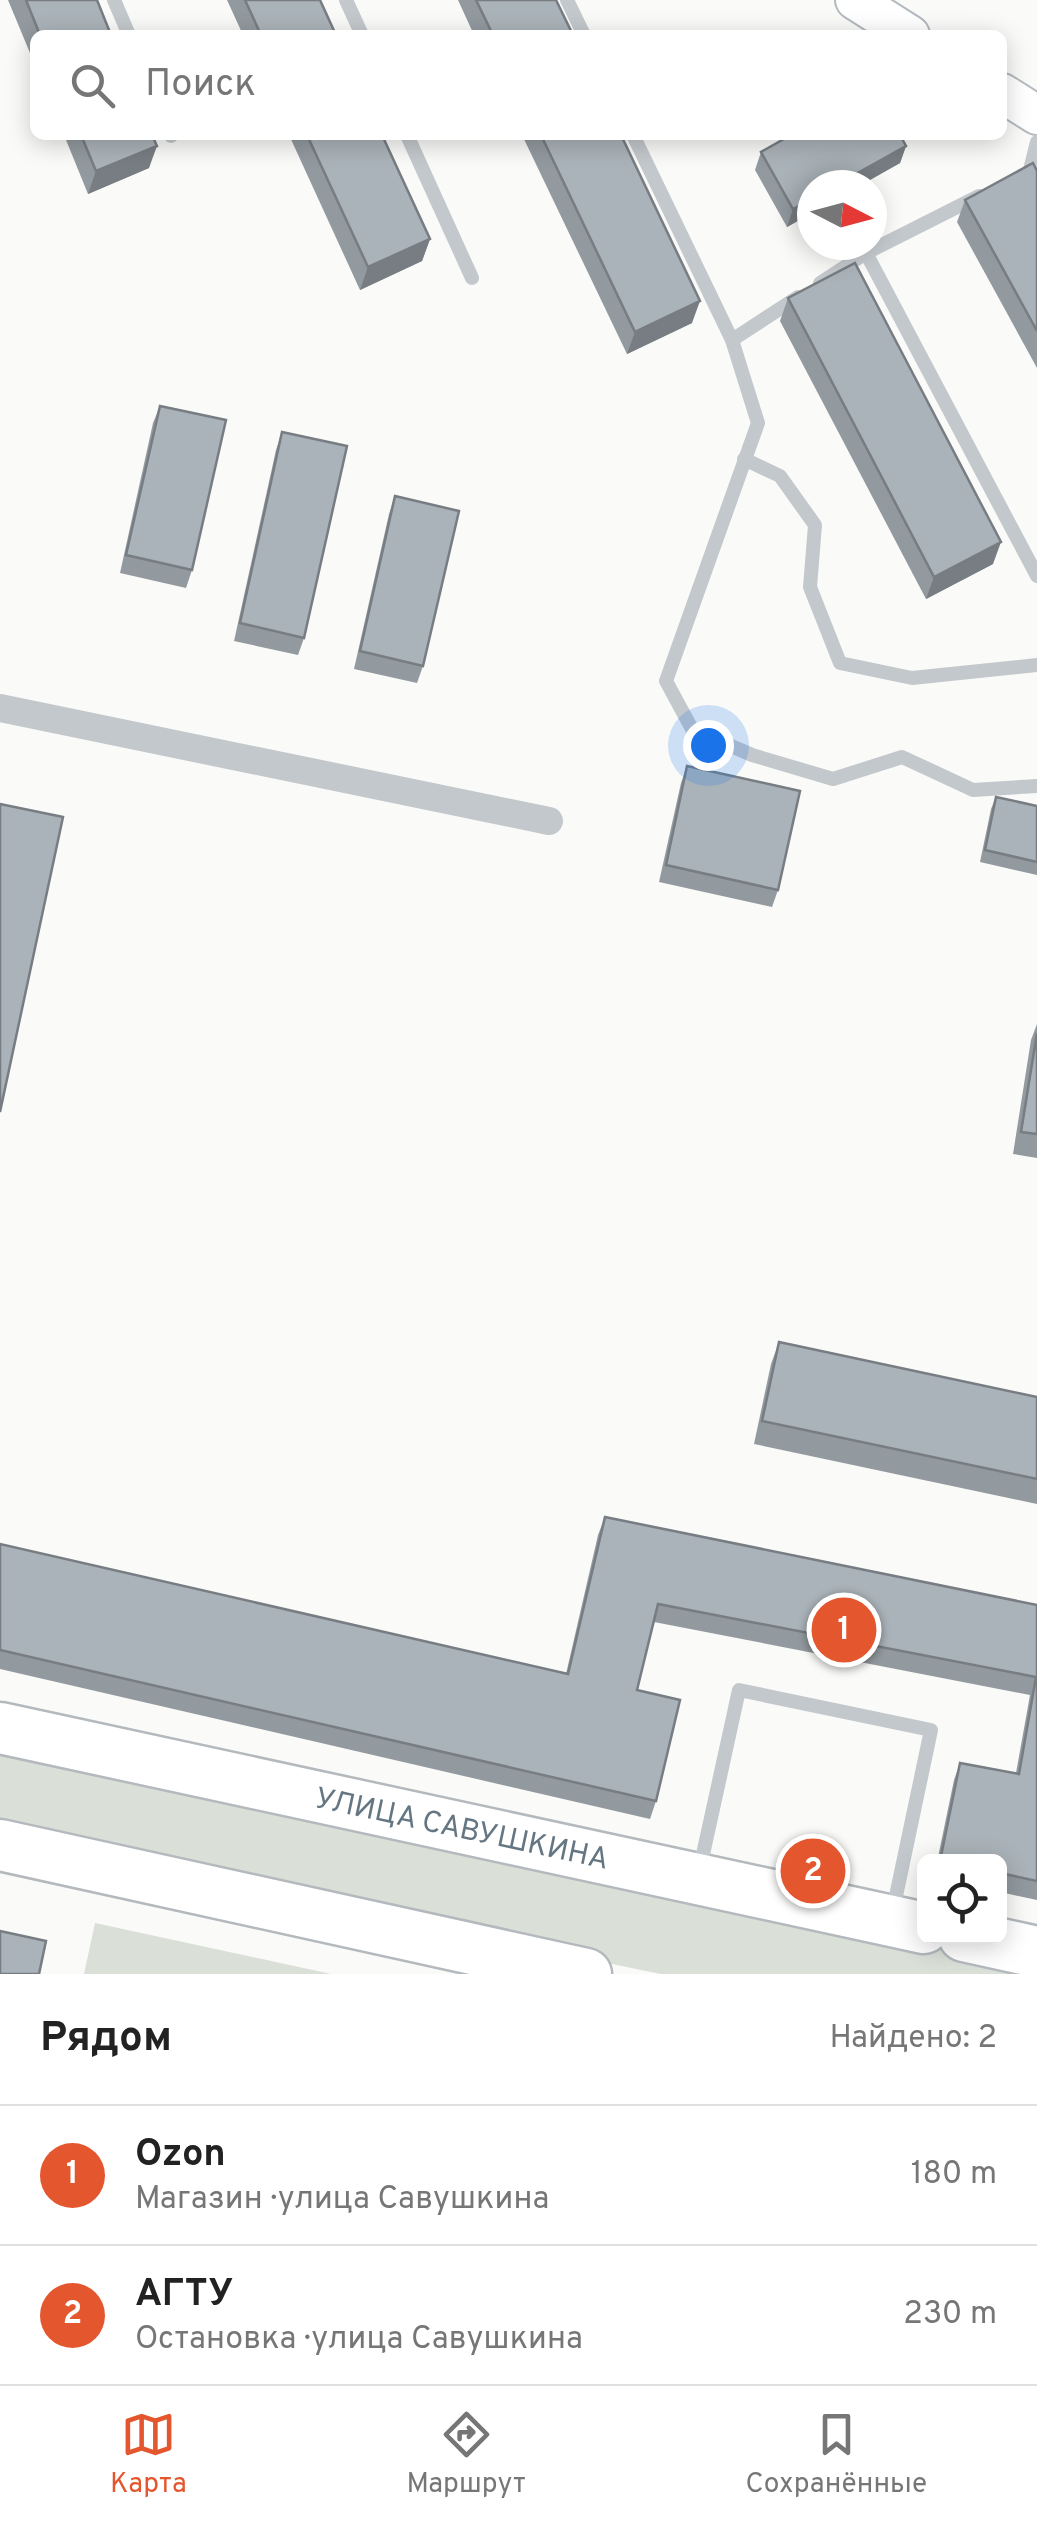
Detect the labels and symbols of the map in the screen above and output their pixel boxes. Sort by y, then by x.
north arrow [797,170,887,260]
your location [683,720,734,771]
pin: 1 [812,1592,876,1668]
street label: УЛИЦА САВУШКИНА [311,1781,612,1880]
pin: 2 [780,1834,846,1908]

